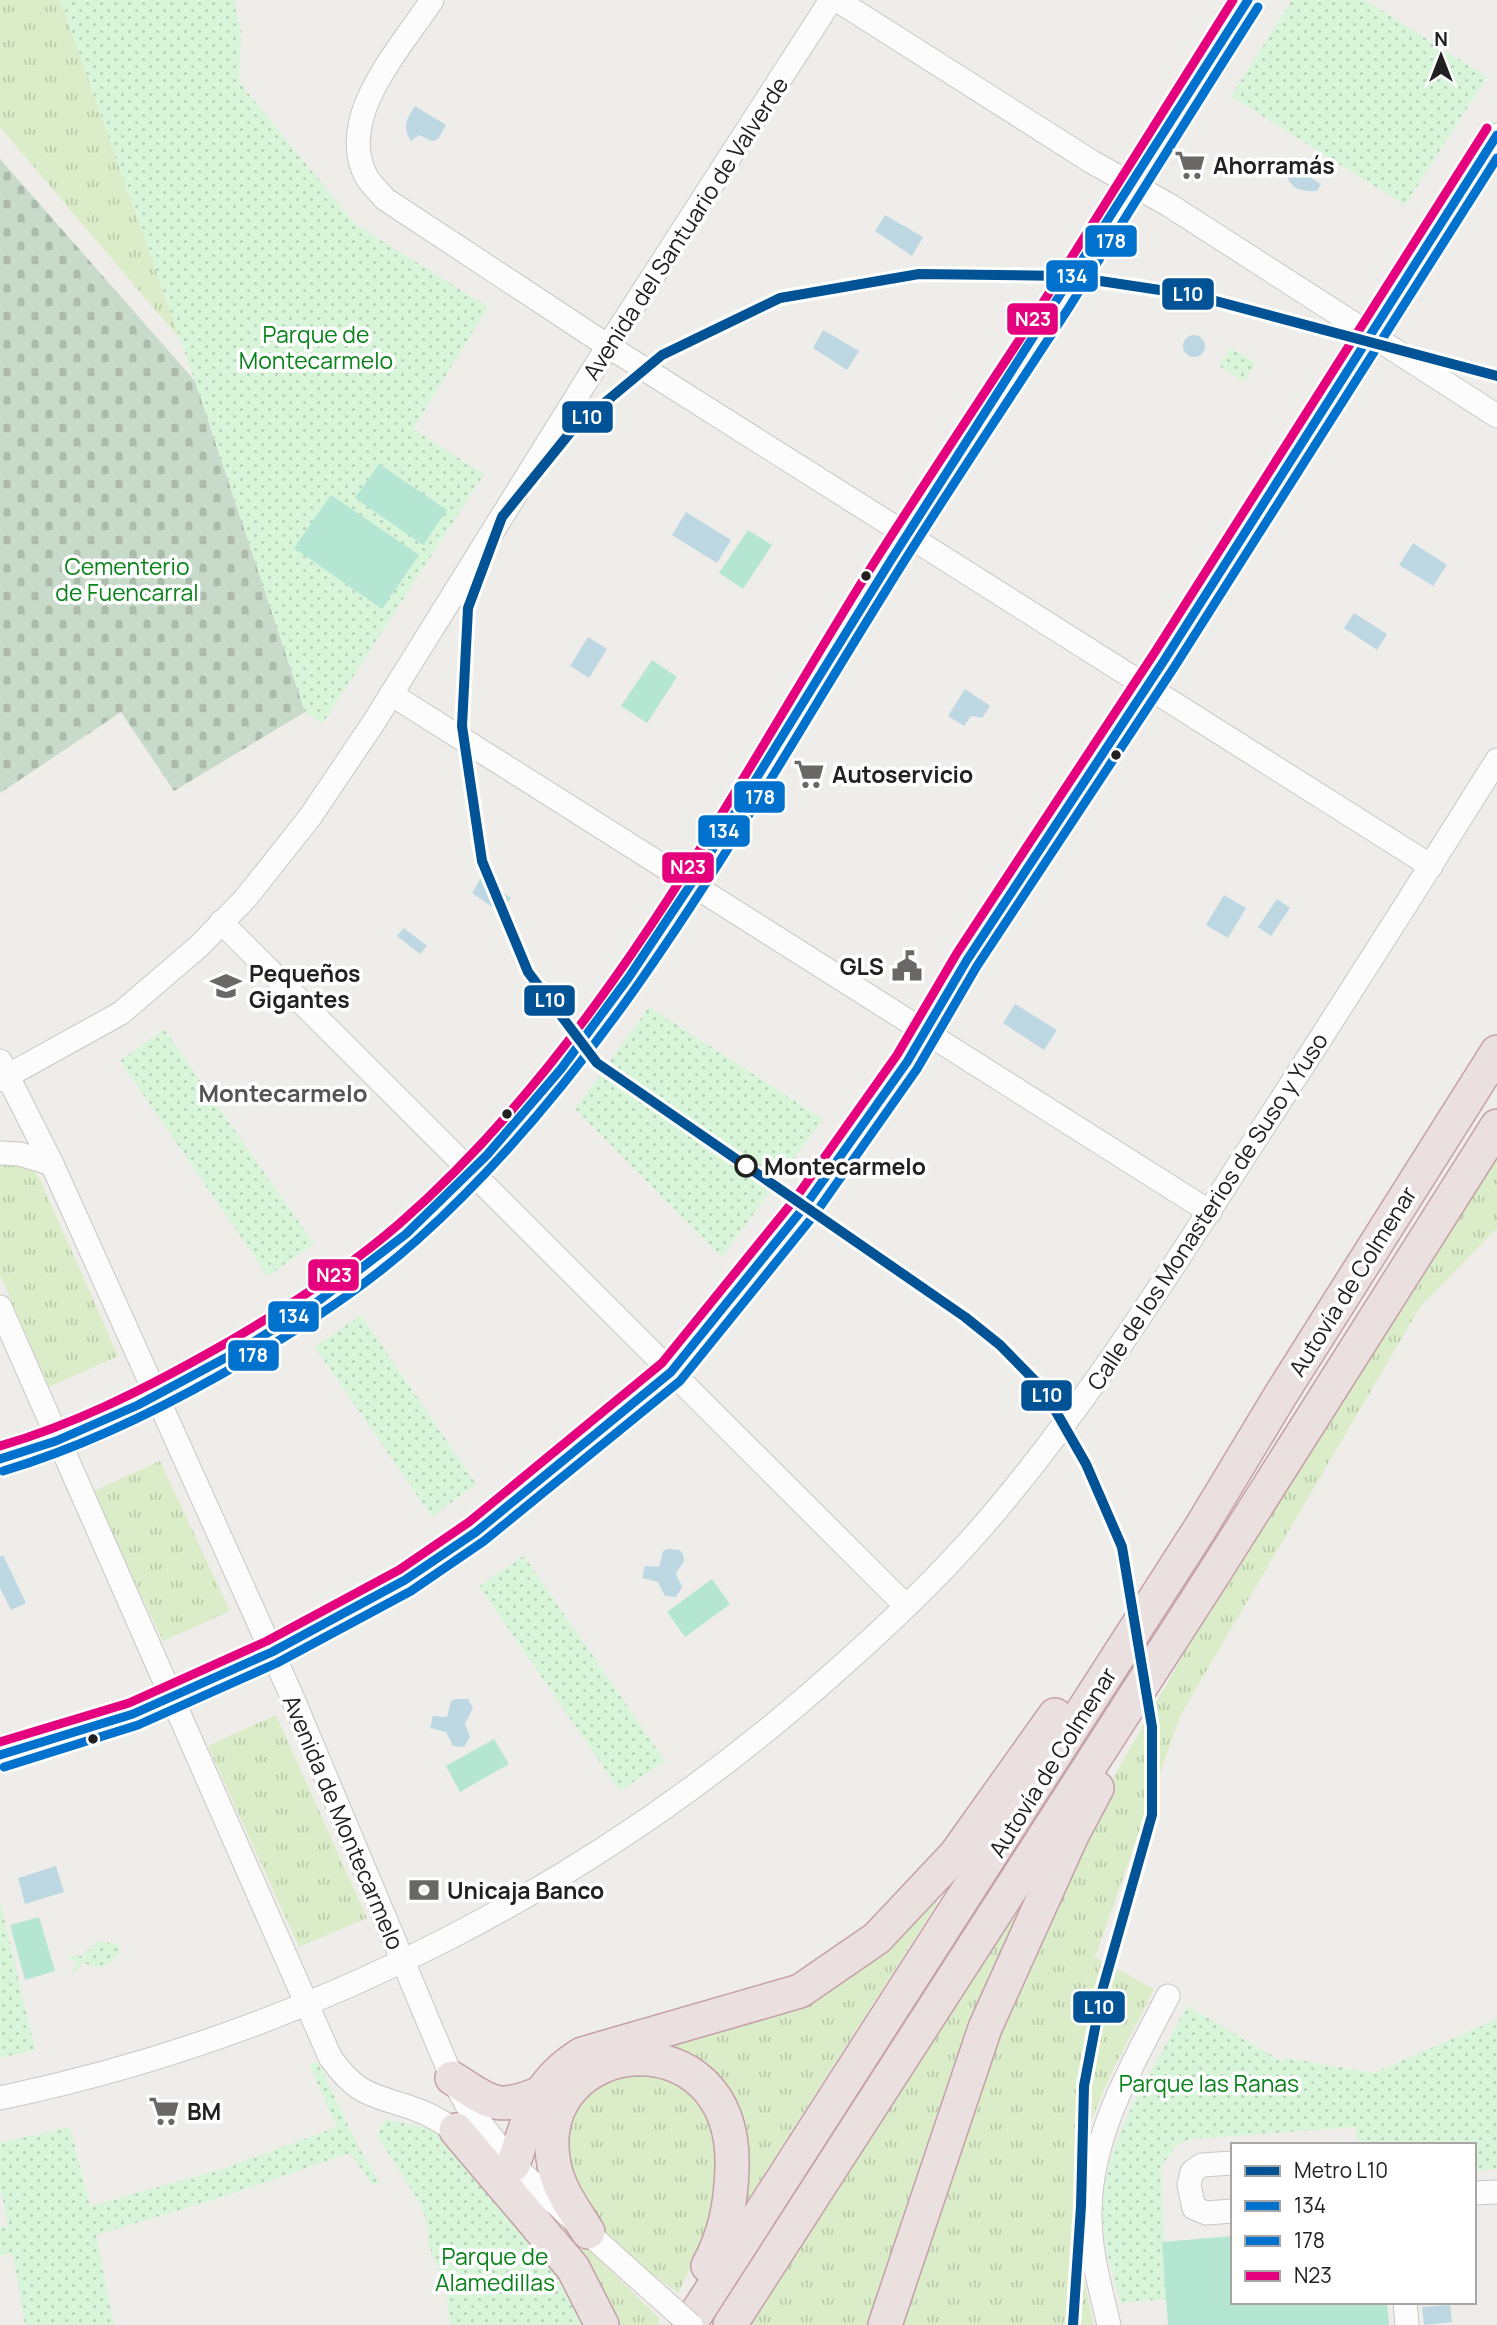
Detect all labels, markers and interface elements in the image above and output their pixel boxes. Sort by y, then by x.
north arrow [1406,21,1476,91]
text: N [1434,26,1448,52]
street label: Avenida del Santuario de Valverde [575,70,795,386]
supermarket icon: Ahorramás [1173,148,1207,182]
place label: Ahorramás [1213,149,1335,181]
line badge: 178 [1084,224,1138,258]
text: 178 [1096,228,1126,254]
line badge: 134 [1045,259,1099,293]
text: 134 [1057,263,1087,289]
line badge: L10 [1161,277,1215,311]
text: L10 [1173,281,1203,307]
line badge: N23 [1006,302,1059,336]
text: N23 [1015,306,1051,332]
park label: Parque de Montecarmelo [239,318,393,376]
line badge: L10 [561,400,614,434]
text: L10 [572,404,602,430]
park label: Cementerio de Fuencarral [55,550,199,608]
unlabelled marker [859,569,873,583]
unlabelled marker [1109,748,1123,762]
supermarket icon: Autoservicio [792,757,826,791]
place label: Autoservicio [832,758,973,790]
line badge: 178 [733,780,786,814]
text: 178 [745,784,775,810]
line badge: 134 [697,814,751,848]
text: 134 [709,818,739,844]
line badge: N23 [661,851,715,884]
text: N23 [670,854,706,880]
public building icon: GLS [890,949,924,983]
place label: GLS [840,950,884,982]
place label: Pequeños Gigantes [249,957,361,1015]
school or university icon: Pequeños Gigantes [209,969,243,1003]
line badge: L10 [523,984,576,1017]
text: L10 [535,987,565,1013]
street label: Calle de los Monasterios de Suso y Yuso [1079,1026,1335,1396]
district label: Montecarmelo [199,1076,367,1109]
unlabelled marker [500,1107,514,1121]
place label: Montecarmelo [764,1150,926,1182]
marker: Montecarmelo [735,1155,757,1177]
street label: Autovía de Colmenar [1280,1180,1424,1382]
line badge: N23 [307,1258,360,1292]
text: N23 [316,1262,352,1288]
line badge: 134 [267,1300,320,1333]
text: 134 [279,1303,309,1329]
line badge: 178 [227,1339,280,1372]
text: 178 [238,1342,268,1368]
line badge: L10 [1020,1379,1073,1412]
text: L10 [1032,1382,1062,1408]
street label: Autovía de Colmenar [980,1661,1124,1863]
street label: Avenida de Montecarmelo [276,1690,412,1954]
unlabelled marker [86,1732,100,1746]
bank icon: Unicaja Banco [407,1873,441,1907]
place label: Unicaja Banco [447,1874,604,1906]
line badge: L10 [1072,1990,1126,2024]
text: L10 [1084,1994,1114,2020]
park label: Parque las Ranas [1119,2067,1299,2099]
supermarket icon: BM [147,2094,181,2128]
place label: BM [187,2095,221,2127]
legend [1231,2143,1476,2304]
text: Metro L10 [1294,2156,1388,2184]
text: 134 [1294,2191,1326,2219]
text: 178 [1294,2226,1325,2254]
park label: Parque de Alamedillas [435,2240,555,2298]
text: N23 [1294,2261,1332,2289]

